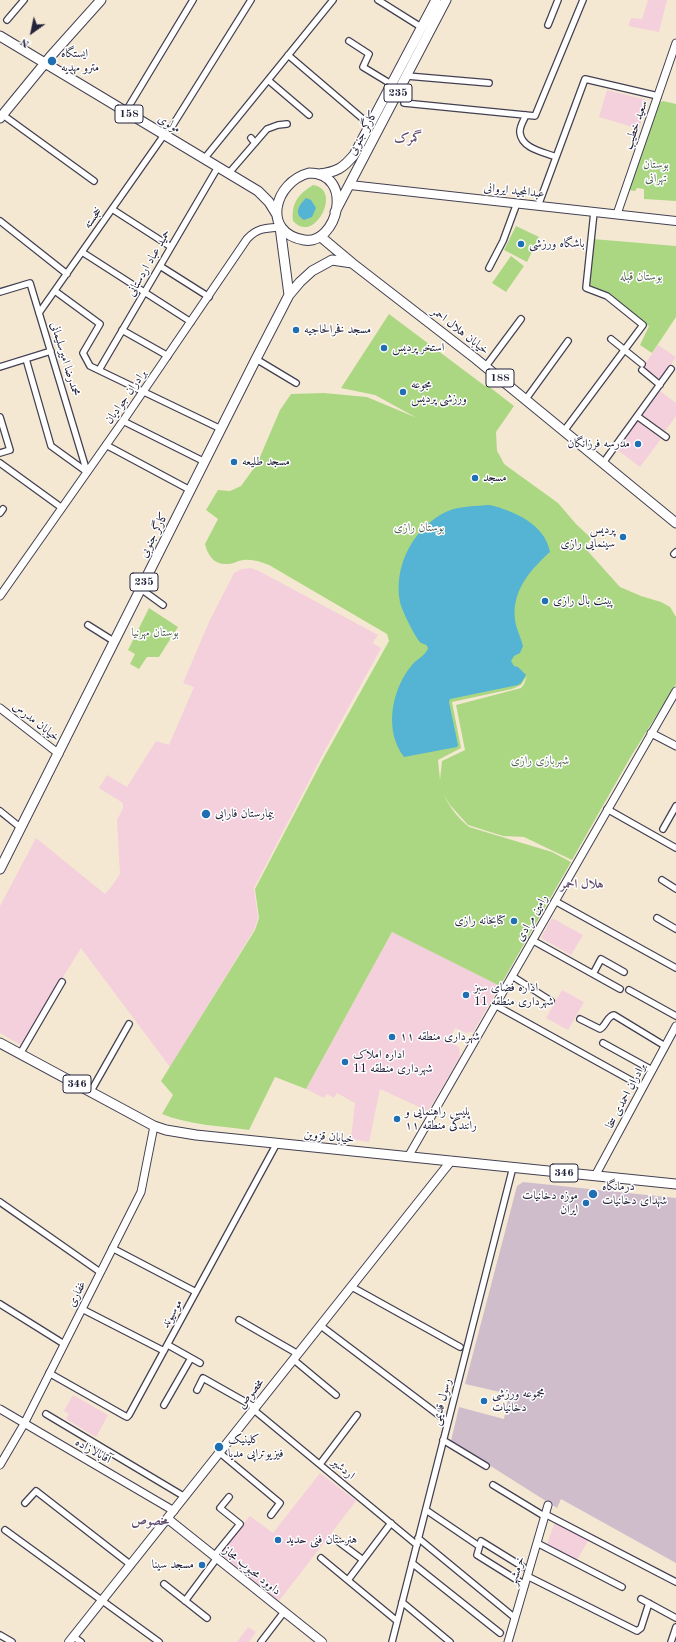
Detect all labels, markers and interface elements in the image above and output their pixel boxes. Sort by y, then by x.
north arrow [12,12,52,52]
text: N [19,36,32,49]
place label: ایستگاه مترو مهدیه [61,47,99,75]
marker: ایستگاه مترو مهدیه [46,55,58,67]
road number: 235 [384,84,412,102]
street label: سعید خطیب [621,98,651,152]
road number: 158 [115,105,143,123]
street label: کارگر جنوبی [345,108,381,158]
street label: مولوی [155,112,183,136]
district label: گمرک [394,131,422,147]
park label: بوستان تهرانی [643,158,669,186]
street label: عبدالمجید ایروانی [483,181,545,201]
street label: خجسته [81,205,105,231]
street label: حمید عباد اردستانی [124,227,174,299]
place label: باشگاه ورزشی [529,237,584,251]
marker: باشگاه ورزشی [516,239,526,249]
park label: بوستان قبله [620,270,662,284]
street label: خیابان هلال احمر [429,304,491,358]
street label: محمدرضا امیرسلیمانی [47,320,83,398]
place label: مسجد فخرالحاجیه [304,323,371,337]
marker: مسجد فخرالحاجیه [291,325,301,335]
place label: استخر پردیس [392,341,444,355]
marker: استخر پردیس [379,343,389,353]
street label: برادران جوادیان [102,367,150,427]
road number: 188 [486,369,514,387]
place label: مجوعه ورزشی پردیس [411,378,467,406]
marker: مجوعه ورزشی پردیس [398,387,408,397]
place label: مدرسه فرزانگان [567,437,630,451]
marker: مدرسه فرزانگان [633,439,643,449]
place label: مسجد طلیعه [242,455,290,469]
marker: مسجد طلیعه [229,457,239,467]
place label: مسجد [483,471,507,485]
marker: مسجد [470,473,480,483]
street label: کارگر جنوبی [137,510,171,560]
park label: بوستان رازی [394,521,444,535]
place label: پردیس سینمایی رازی [561,523,615,551]
marker: پردیس سینمایی رازی [618,532,628,542]
road number: 235 [130,573,158,591]
place label: پینت بال رازی [553,594,614,608]
marker: پینت بال رازی [540,596,550,606]
park label: بوستان مهرنیا [131,626,179,640]
street label: خیابان مدرس [10,699,62,745]
park label: شهربازی رازی [511,754,569,768]
place label: بیمارستان فارابی [215,807,274,821]
marker: بیمارستان فارابی [200,808,212,820]
district label: هلال احمر [560,877,604,893]
street label: رامین مرادی [513,892,551,944]
place label: کتابخانه رازی [454,914,506,928]
marker: کتابخانه رازی [509,916,519,926]
place label: اداره فضای سبز شهرداری منطقه 11 [474,981,554,1009]
marker: اداره فضای سبز شهرداری منطقه 11 [461,990,471,1000]
place label: شهرداری منطقه ۱۱ [400,1030,480,1044]
marker: شهرداری منطقه ۱۱ [387,1032,397,1042]
place label: اداره املاک شهرداری منطقه 11 [353,1048,433,1076]
marker: اداره املاک شهرداری منطقه 11 [340,1057,350,1067]
street label: برادران احمدی سخا [603,1061,649,1131]
road number: 346 [63,1075,91,1093]
place label: پلیس راهنمایی و رانندگی منطقه ۱۱ [405,1105,477,1133]
marker: پلیس راهنمایی و رانندگی منطقه ۱۱ [392,1114,402,1124]
street label: خیابان قزوین [303,1127,355,1147]
road number: 346 [550,1164,578,1182]
place label: درمانگاه شهدای دخانیات [602,1180,667,1208]
marker: درمانگاه شهدای دخانیات [587,1188,599,1200]
place label: موزه دخانیات ایران [522,1189,578,1217]
marker: موزه دخانیات ایران [581,1198,591,1208]
street label: غفاری [64,1279,90,1309]
street label: موسیوند [158,1297,186,1331]
street label: مخصوص [235,1376,267,1412]
street label: رسول قدیمی [429,1377,455,1427]
place label: مجموعه ورزشی دخانیات [492,1387,545,1415]
marker: مجموعه ورزشی دخانیات [479,1396,489,1406]
place label: کلینیک فیزیوتراپی مدیا [228,1433,283,1461]
street label: آقابالازاده [73,1435,113,1467]
marker: کلینیک فیزیوتراپی مدیا [213,1441,225,1453]
street label: اردشیر [328,1455,358,1483]
district label: مخصوص [131,1514,169,1530]
place label: هنرستان فنی حدید [286,1533,357,1547]
marker: هنرستان فنی حدید [273,1535,283,1545]
street label: داوود محبوب مجاز [220,1543,284,1599]
street label: خرمشهر [506,1555,528,1587]
place label: مسجد سینا [152,1558,194,1572]
marker: مسجد سینا [197,1560,207,1570]

